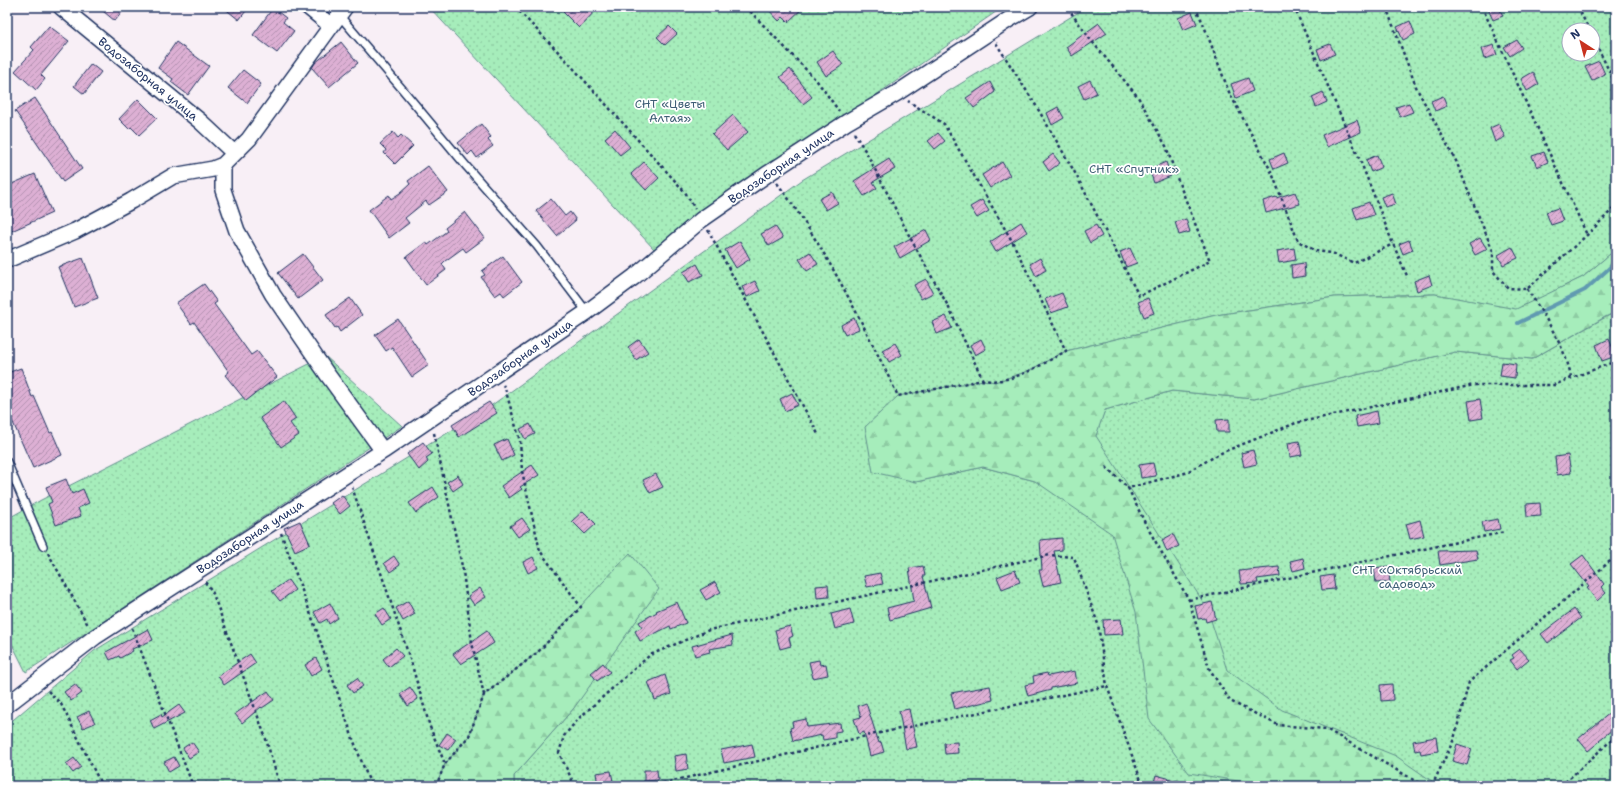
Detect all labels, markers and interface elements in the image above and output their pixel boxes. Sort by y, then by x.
north arrow [1561,22,1601,62]
text: N [1567,26,1584,43]
street label: Водозаборная улица [95,34,202,125]
park label: СНТ «Цветы Алтая» [635,96,705,126]
street label: Водозаборная улица [725,124,837,207]
park label: СНТ «Спутник» [1089,161,1179,177]
street label: Водозаборная улица [465,316,576,400]
street label: Водозаборная улица [194,496,307,578]
park label: СНТ «Октябрьский садовод» [1352,562,1462,592]

